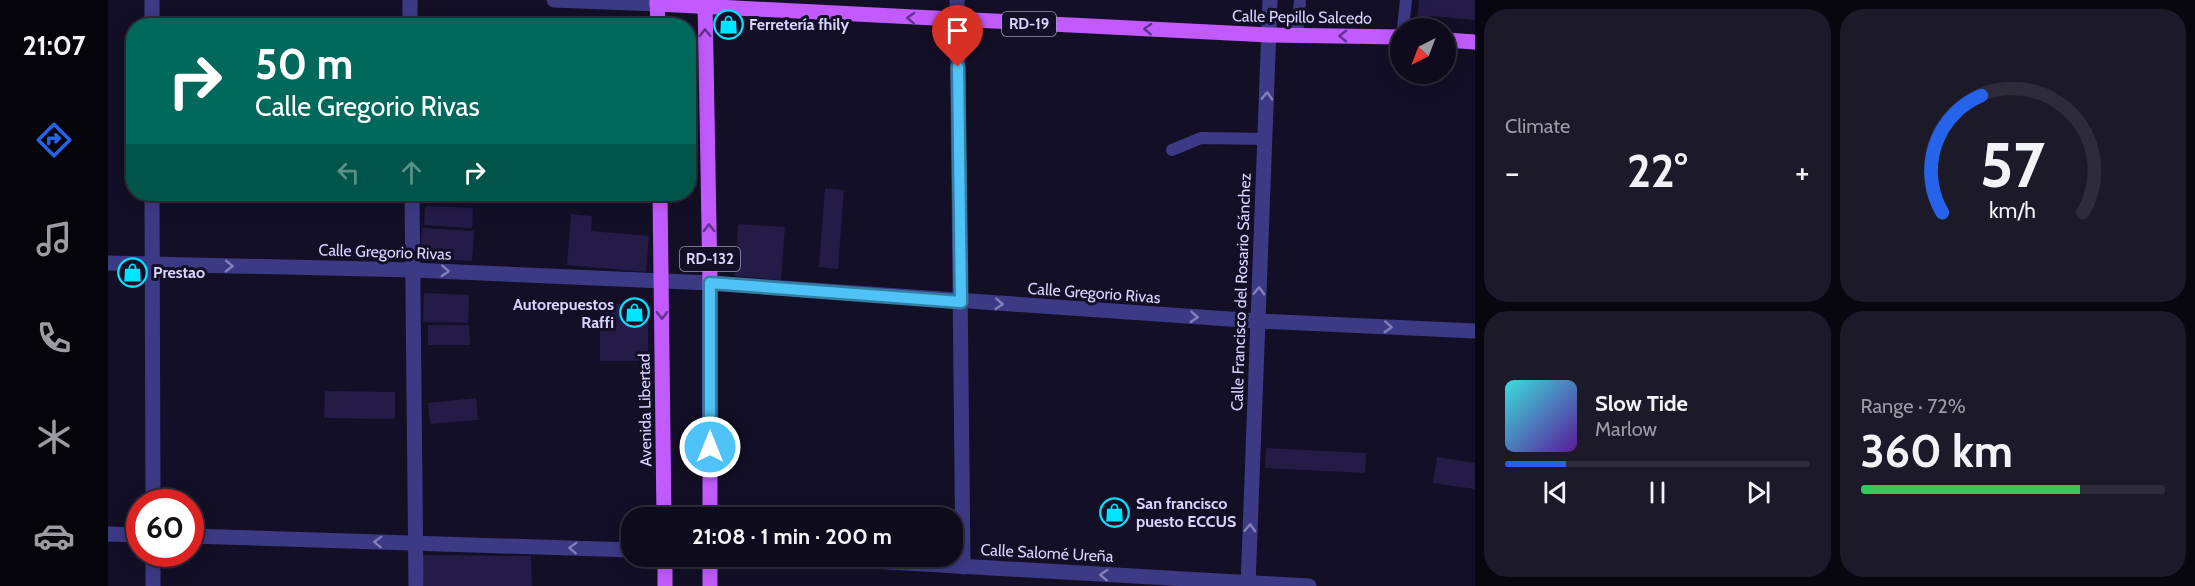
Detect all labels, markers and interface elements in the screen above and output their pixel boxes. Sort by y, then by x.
pin [932,5,983,67]
street label: Calle Pepillo Salcedo [1232,6,1372,28]
shop icon: Ferretería fhily [712,8,744,40]
one-way arrow [906,11,915,24]
road number: RD-19 [1002,12,1056,36]
icon: arrive [941,14,974,47]
place label: Ferretería fhily [749,15,849,34]
north arrow [1390,18,1456,84]
map controls [1390,18,1456,84]
one-way arrow [1143,23,1152,36]
text: 21:07 [22,29,86,62]
one-way arrow [699,29,712,38]
one-way arrow [1338,30,1347,43]
text: 50 m [255,38,353,90]
icon: right [156,42,234,120]
text: Calle Gregorio Rivas [255,90,480,123]
one-way arrow [1261,91,1274,100]
text: Climate [1505,114,1570,138]
icon: directions [33,119,75,161]
text: 57 [1980,127,2046,203]
text: 22° [1627,144,1688,198]
text: − [1505,152,1520,192]
text: + [1795,152,1810,192]
icon: left [332,156,365,189]
icon: ahead [395,156,428,189]
icon: right [458,156,491,189]
street label: Calle Francisco del Rosario Sánchez [1227,172,1255,411]
text: km/h [1989,197,2036,223]
icon: music [33,218,75,260]
one-way arrow [703,224,716,233]
street label: Calle Gregorio Rivas [318,240,452,264]
road number: RD-132 [680,247,740,271]
shop icon: Prestao [116,256,148,288]
one-way arrow [225,260,234,273]
place label: Prestao [153,263,205,282]
one-way arrow [441,265,450,278]
street label: Calle Gregorio Rivas [1027,279,1161,307]
one-way arrow [1253,286,1266,295]
place label: Autorepuestos Raffi [513,295,614,332]
shop icon: Autorepuestos Raffi [619,297,651,329]
one-way arrow [995,298,1004,311]
one-way arrow [656,310,668,319]
one-way arrow [1189,310,1198,323]
icon: phone [33,317,75,359]
one-way arrow [1384,321,1393,334]
street label: Avenida Libertad [635,353,655,467]
text: Slow Tide [1595,390,1688,417]
text: Range · 72% [1861,394,1966,418]
position arrow [678,415,742,479]
icon: climate [33,416,75,458]
text: Marlow [1595,417,1657,441]
text: 360 km [1861,424,2013,478]
icon: previous [1539,476,1572,509]
icon: pause [1641,476,1674,509]
icon: next [1742,476,1775,509]
speed limit sign: 60 [126,489,204,567]
place label: San francisco puesto ECCUS [1136,494,1236,531]
shop icon: San francisco puesto ECCUS [1099,496,1131,528]
icon: car [33,515,75,557]
text: 21:08 · 1 min · 200 m [692,523,892,550]
one-way arrow [1243,523,1256,532]
one-way arrow [374,536,383,549]
street label: Calle Salomé Ureña [980,540,1114,566]
one-way arrow [569,542,578,554]
one-way arrow [1099,568,1108,581]

